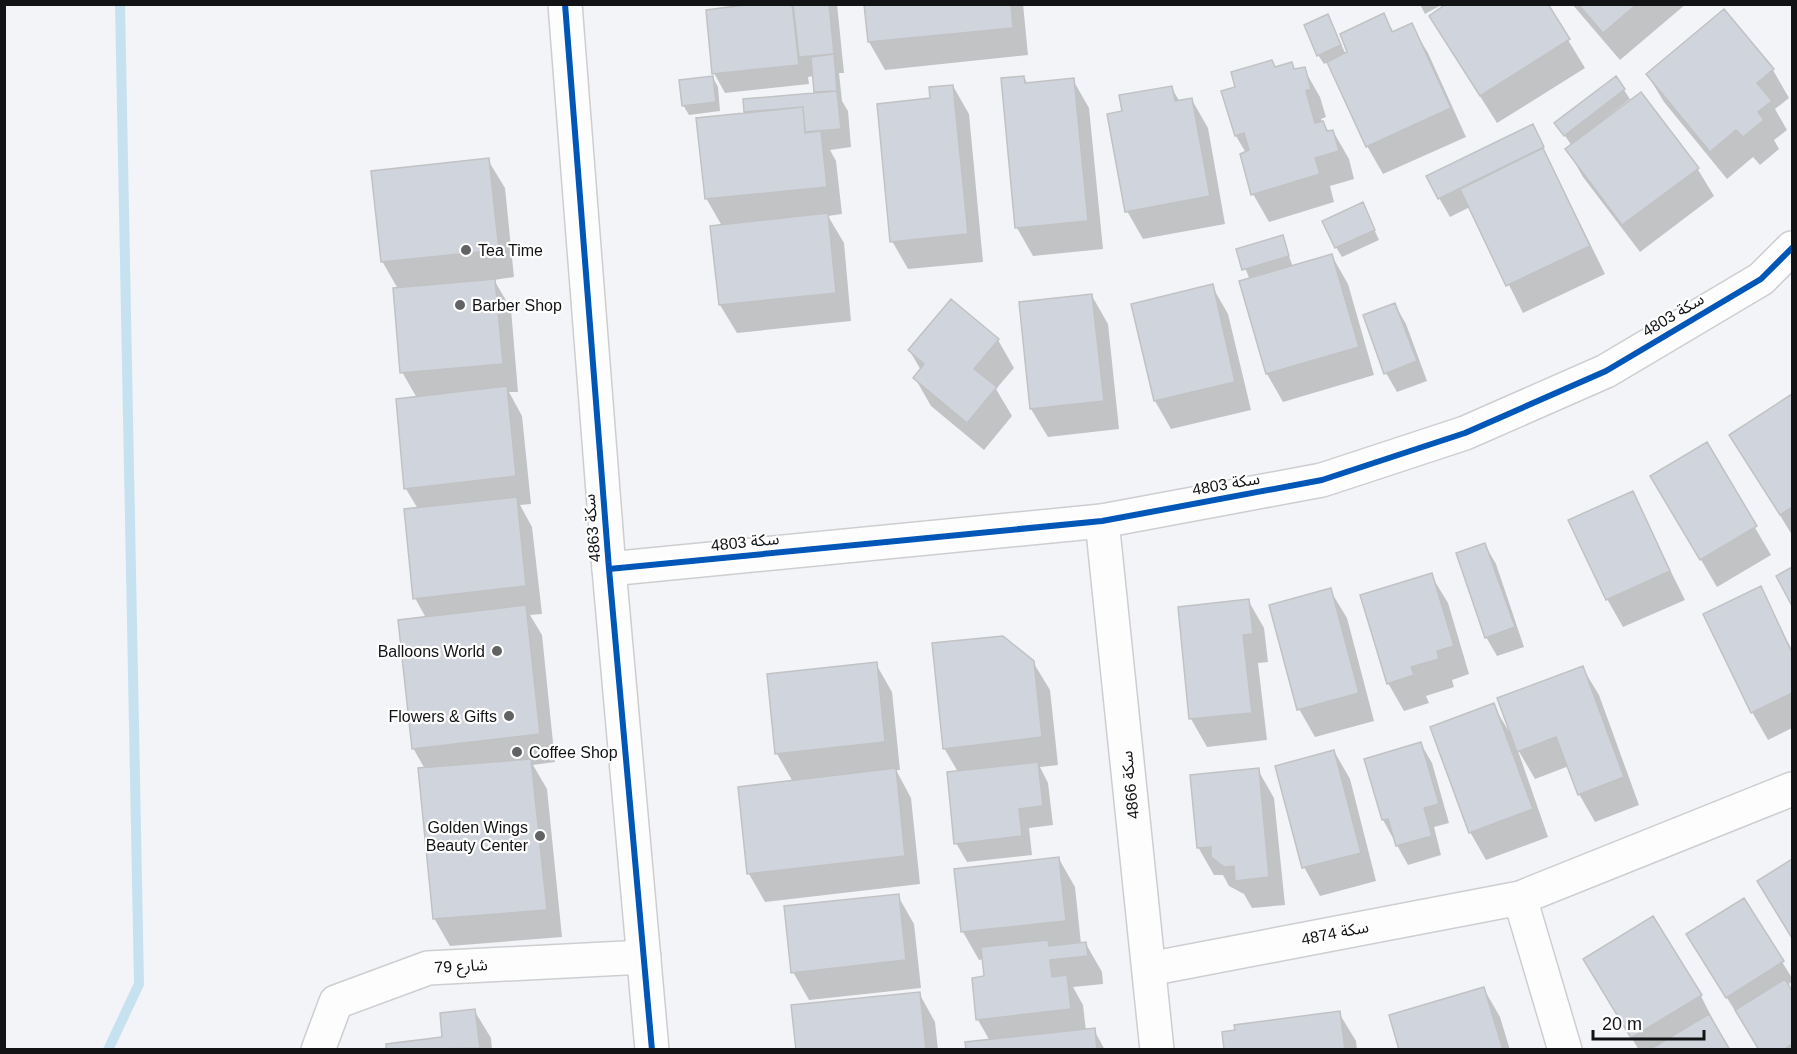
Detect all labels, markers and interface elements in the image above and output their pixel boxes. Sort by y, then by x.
place label: Tea Time [478,242,543,259]
marker: Tea Time [459,243,473,257]
street label: سكة 4803 [1639,290,1707,340]
place label: Barber Shop [472,297,562,314]
marker: Barber Shop [453,298,467,312]
street label: سكة 4803 [1191,470,1261,498]
street label: سكة 4863 [581,493,603,563]
street label: سكة 4803 [710,530,780,554]
place label: Balloons World [378,643,485,660]
marker: Balloons World [490,644,504,658]
place label: Flowers & Gifts [389,708,497,725]
marker: Flowers & Gifts [502,709,516,723]
place label: Coffee Shop [529,744,618,761]
marker: Coffee Shop [510,745,524,759]
street label: سكة 4866 [1118,750,1142,820]
place label: Golden Wings Beauty Center [426,819,529,854]
marker: Golden Wings Beauty Center [533,829,547,843]
street label: سكة 4874 [1300,918,1370,948]
street label: 79 شارع [434,956,488,980]
scale bar [1593,1003,1704,1041]
text: 20 m [1602,1014,1642,1034]

